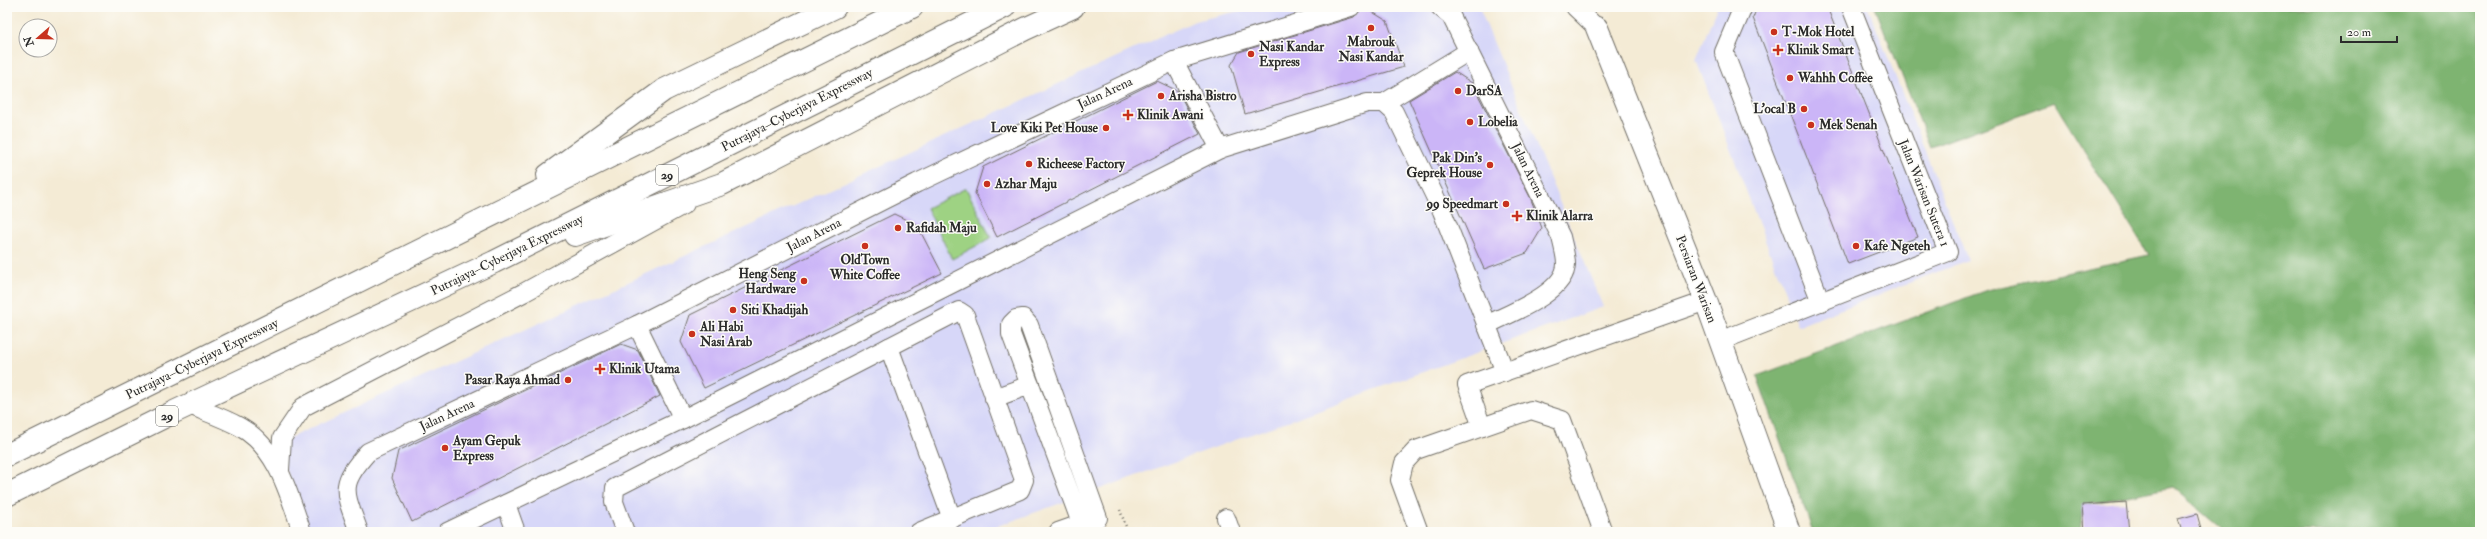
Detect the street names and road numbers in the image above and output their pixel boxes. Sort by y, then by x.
street label: Putrajaya–Cyberjaya Expressway [719,65,876,156]
street label: Jalan Arena [1074,73,1136,113]
street label: Jalan Warisan Sutera 1 [1895,136,1953,249]
street label: Jalan Arena [1507,139,1548,201]
road number: 29 [656,165,678,185]
street label: Putrajaya–Cyberjaya Expressway [428,211,587,300]
street label: Jalan Arena [783,214,844,256]
street label: Persiaran Warisan [1672,233,1720,325]
street label: Putrajaya–Cyberjaya Expressway [123,315,282,404]
street label: Jalan Arena [416,395,478,435]
road number: 29 [156,406,178,426]

